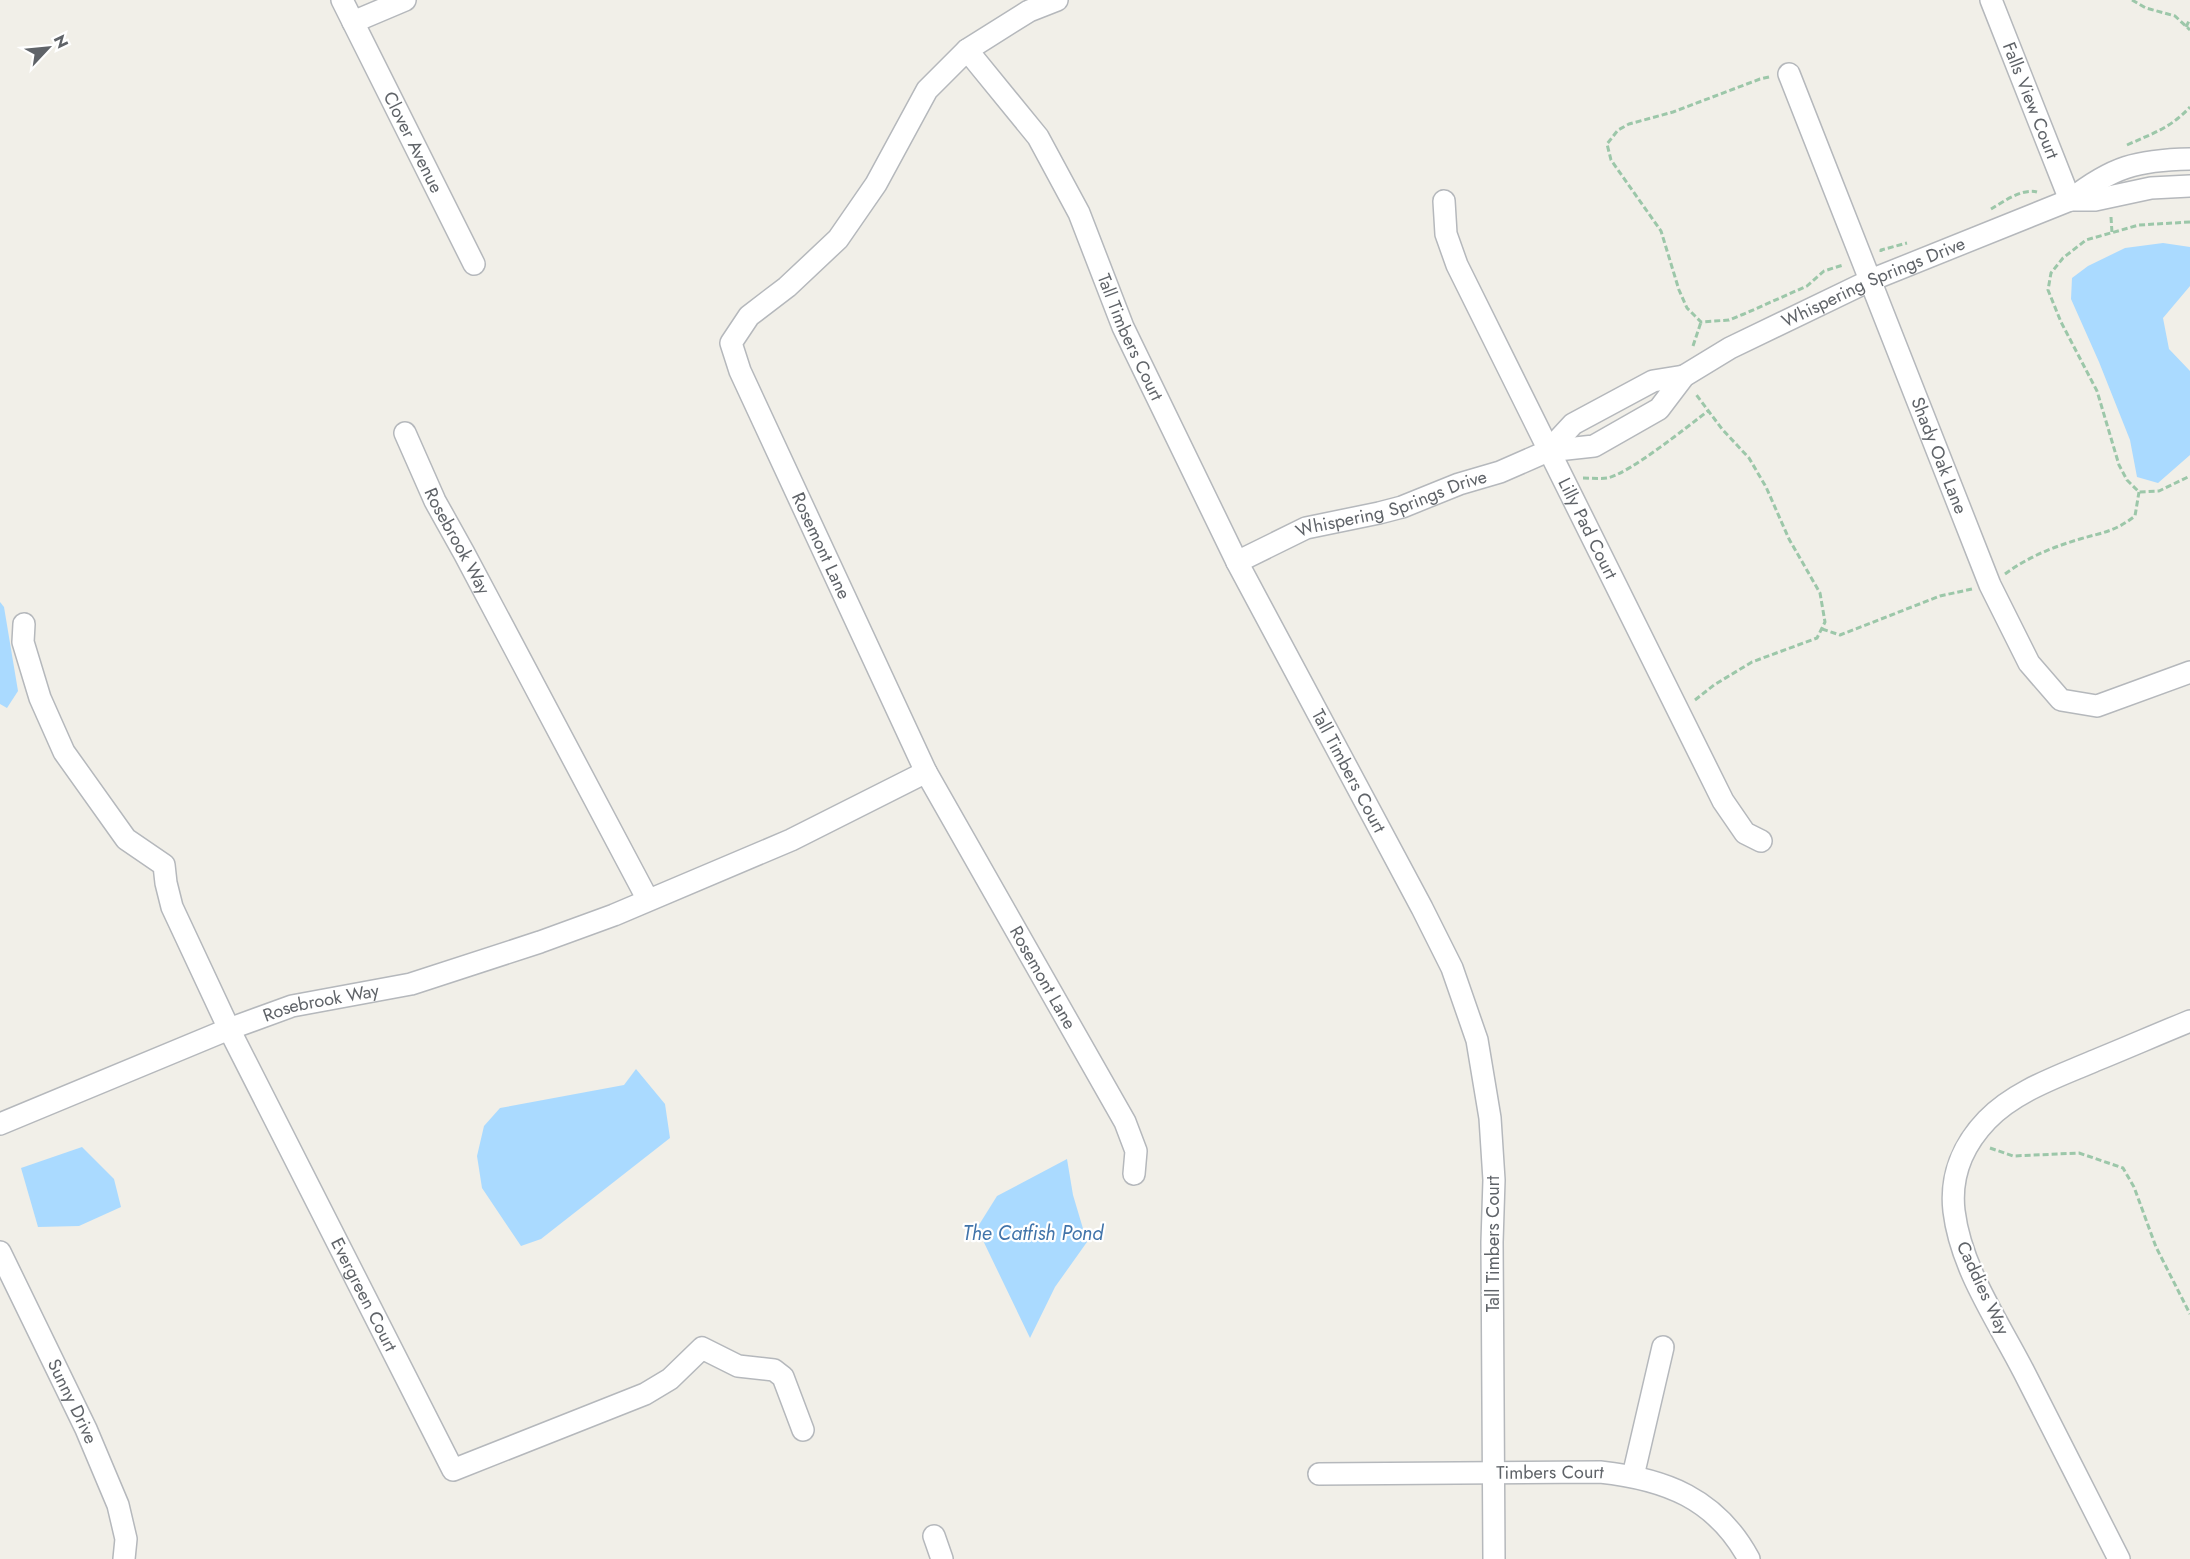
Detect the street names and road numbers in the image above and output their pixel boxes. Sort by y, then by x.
street label: Falls View Court [1996,38,2066,163]
street label: Clover Avenue [377,87,449,198]
street label: Whispering Springs Drive [1777,230,1969,334]
street label: Tall Timbers Court [1091,270,1170,406]
street label: Shady Oak Lane [1904,393,1974,518]
street label: Whispering Springs Drive [1291,464,1490,544]
street label: Lilly Pad Court [1552,473,1624,584]
street label: Rosebrook Way [418,483,497,599]
street label: Rosemont Lane [785,488,857,603]
street label: Tall Timbers Court [1305,705,1393,838]
street label: Rosemont Lane [1003,921,1083,1034]
street label: Rosebrook Way [259,977,381,1029]
street label: Tall Timbers Court [1480,1175,1506,1312]
street label: Evergreen Court [324,1233,404,1357]
street label: Caddies Way [1950,1237,2016,1339]
street label: Sunny Drive [41,1354,104,1448]
street label: Timbers Court [1496,1459,1606,1486]

